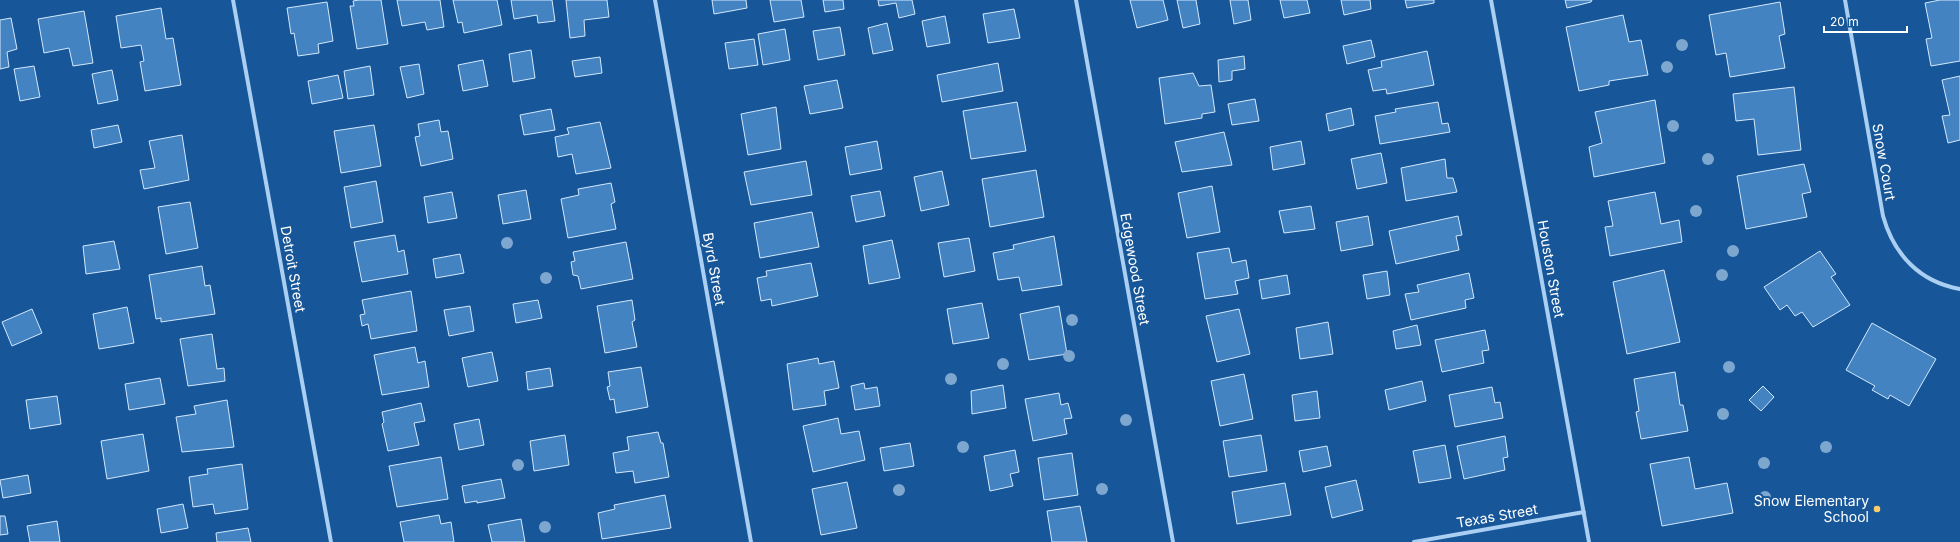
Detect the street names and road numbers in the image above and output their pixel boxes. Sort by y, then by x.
street label: Snow Court [1869,122,1900,202]
street label: Edgewood Street [1117,212,1154,327]
street label: Houston Street [1535,219,1569,320]
street label: Detroit Street [278,224,310,314]
street label: Byrd Street [700,231,729,307]
street label: Texas Street [1455,500,1539,531]

